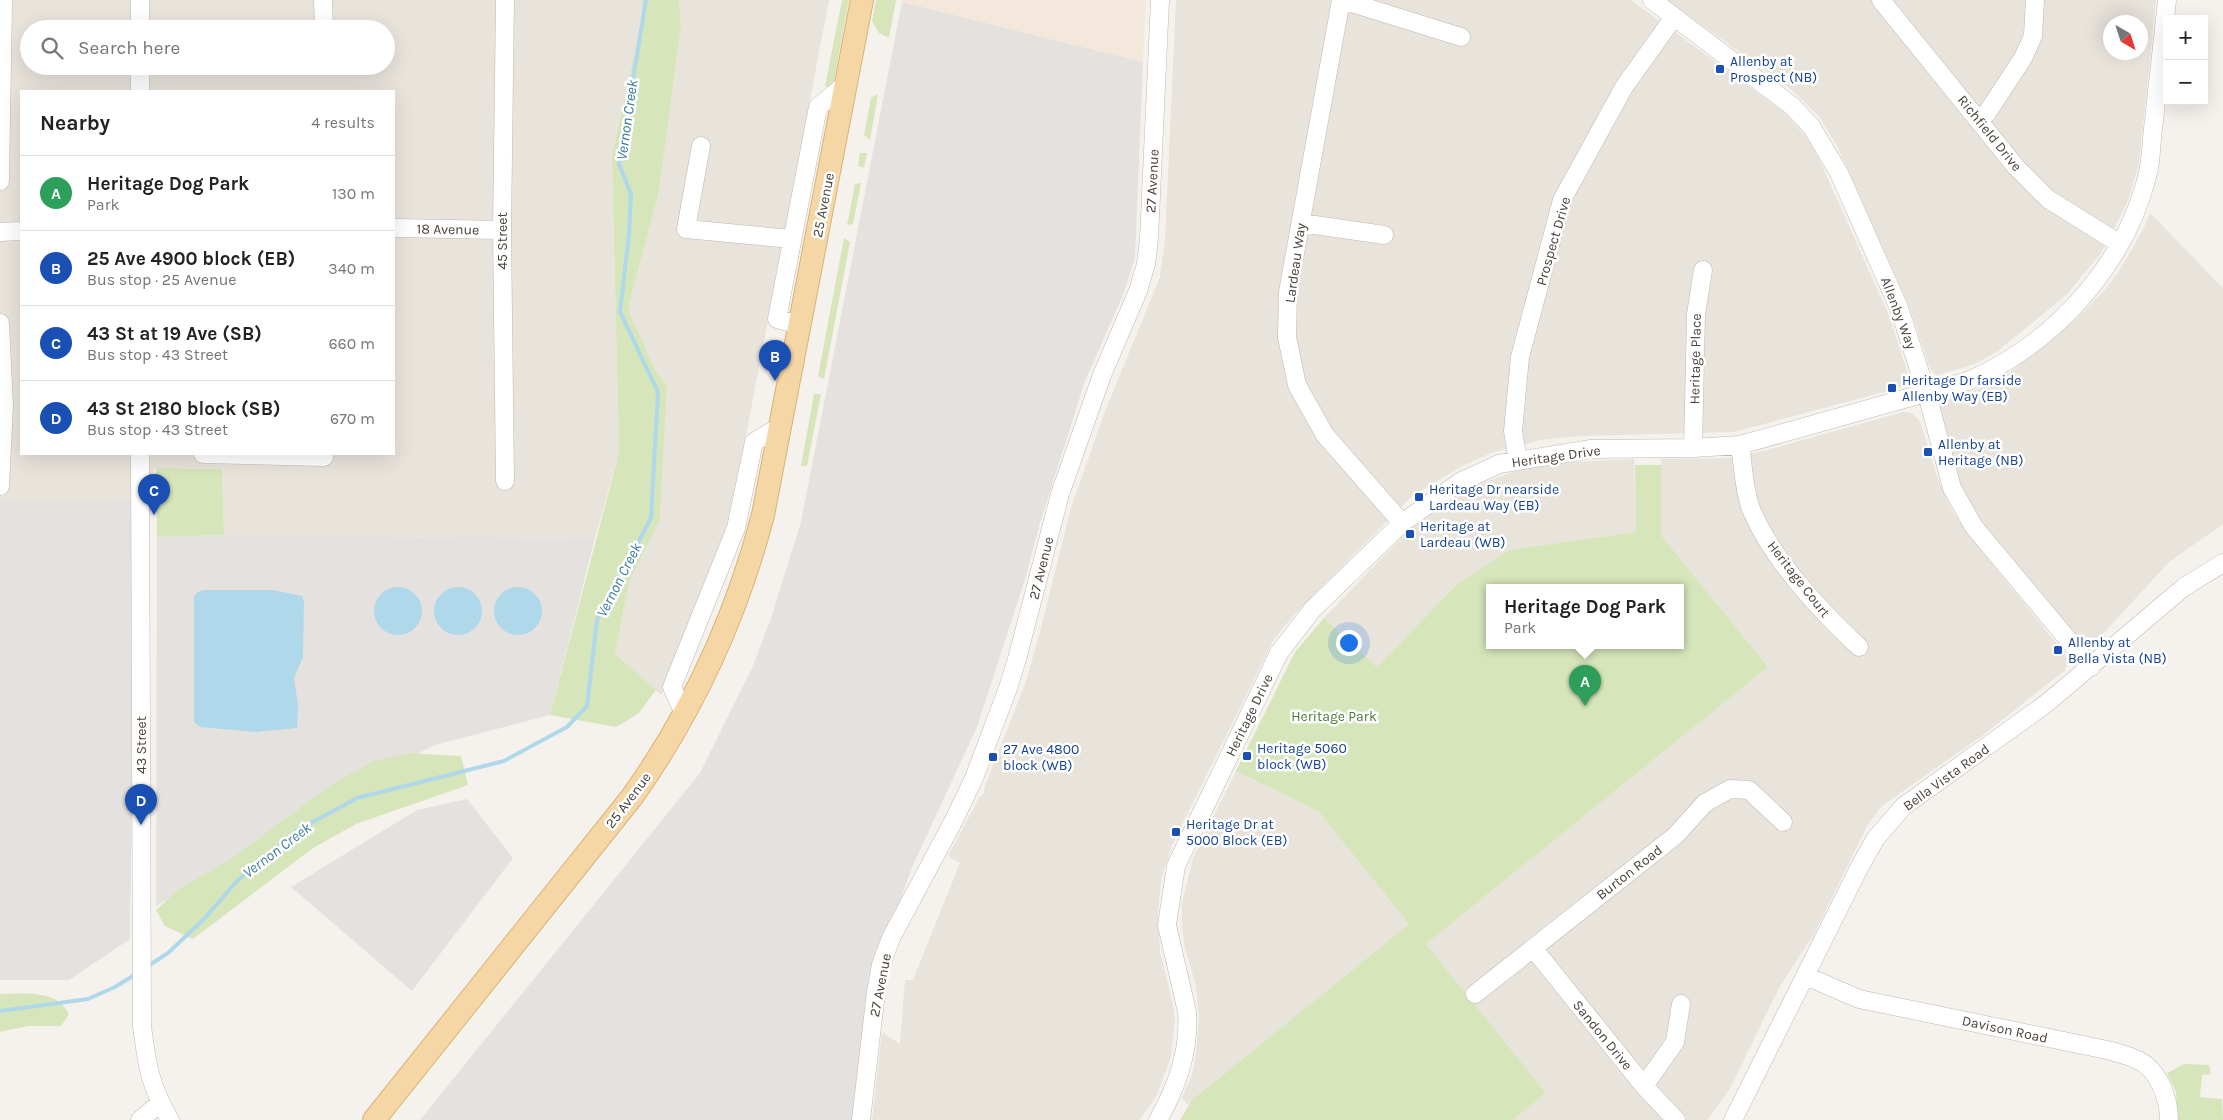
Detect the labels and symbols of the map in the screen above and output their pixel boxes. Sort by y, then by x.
north arrow [2103,15,2148,60]
place label: Allenby at Prospect (NB) [1730,53,1817,86]
marker: Allenby at Prospect (NB) [1714,63,1726,75]
water label: Vernon Creek [612,78,642,161]
street label: Richfield Drive [1954,92,2025,175]
street label: 27 Avenue [1142,149,1163,213]
street label: 25 Avenue [809,171,838,239]
street label: Prospect Drive [1533,195,1574,288]
street label: 45 Street [494,212,511,270]
street label: 18 Avenue [417,220,479,239]
street label: Lardeau Way [1281,222,1310,304]
street label: Allenby Way [1877,275,1920,352]
street label: Heritage Place [1686,313,1705,405]
pin: B [759,340,791,381]
place label: Heritage Dr farside Allenby Way (EB) [1902,372,2021,405]
marker: Heritage Dr farside Allenby Way (EB) [1886,382,1898,394]
place label: Allenby at Heritage (NB) [1938,436,2023,469]
street label: Heritage Drive [1510,442,1602,471]
marker: Allenby at Heritage (NB) [1922,446,1934,458]
pin: C [138,474,170,515]
place label: Heritage Dr nearside Lardeau Way (EB) [1429,481,1559,514]
marker: Heritage Dr nearside Lardeau Way (EB) [1413,491,1425,503]
place label: Heritage at Lardeau (WB) [1420,518,1505,551]
marker: Heritage at Lardeau (WB) [1404,528,1416,540]
street label: 27 Avenue [1025,535,1057,601]
street label: Heritage Court [1764,538,1834,621]
water label: Vernon Creek [593,539,646,620]
your location [1336,630,1362,656]
place label: Allenby at Bella Vista (NB) [2068,634,2167,667]
marker: Allenby at Bella Vista (NB) [2052,644,2064,656]
pin: A [1569,665,1601,706]
street label: Heritage Drive [1222,671,1277,759]
park label: Heritage Park [1291,708,1377,725]
street label: 43 Street [133,716,150,774]
place label: Heritage 5060 block (WB) [1257,740,1347,773]
street label: Bella Vista Road [1900,740,1993,814]
place label: 27 Ave 4800 block (WB) [1003,741,1079,774]
marker: Heritage 5060 block (WB) [1241,750,1253,762]
marker: 27 Ave 4800 block (WB) [987,751,999,763]
street label: 25 Avenue [602,769,655,832]
pin: D [125,784,157,825]
place label: Heritage Dr at 5000 Block (EB) [1186,816,1287,849]
water label: Vernon Creek [239,818,315,882]
marker: Heritage Dr at 5000 Block (EB) [1170,826,1182,838]
street label: Burton Road [1593,841,1666,903]
street label: 27 Avenue [866,952,895,1018]
street label: Sandon Drive [1569,997,1636,1074]
street label: Davison Road [1960,1012,2049,1047]

